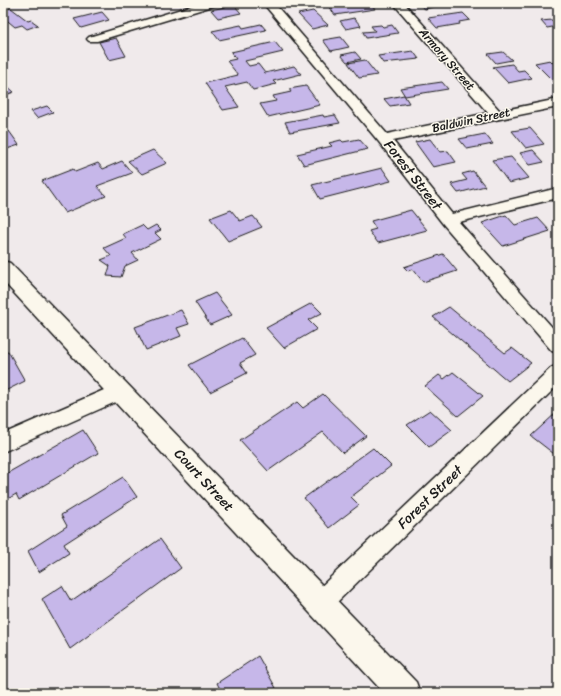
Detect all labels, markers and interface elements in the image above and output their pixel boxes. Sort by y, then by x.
street label: Armory Street [413,22,481,96]
street label: Baldwin Street [430,101,512,139]
street label: Forest Street [377,134,450,217]
street label: Court Street [168,442,240,518]
street label: Forest Street [391,458,470,535]

